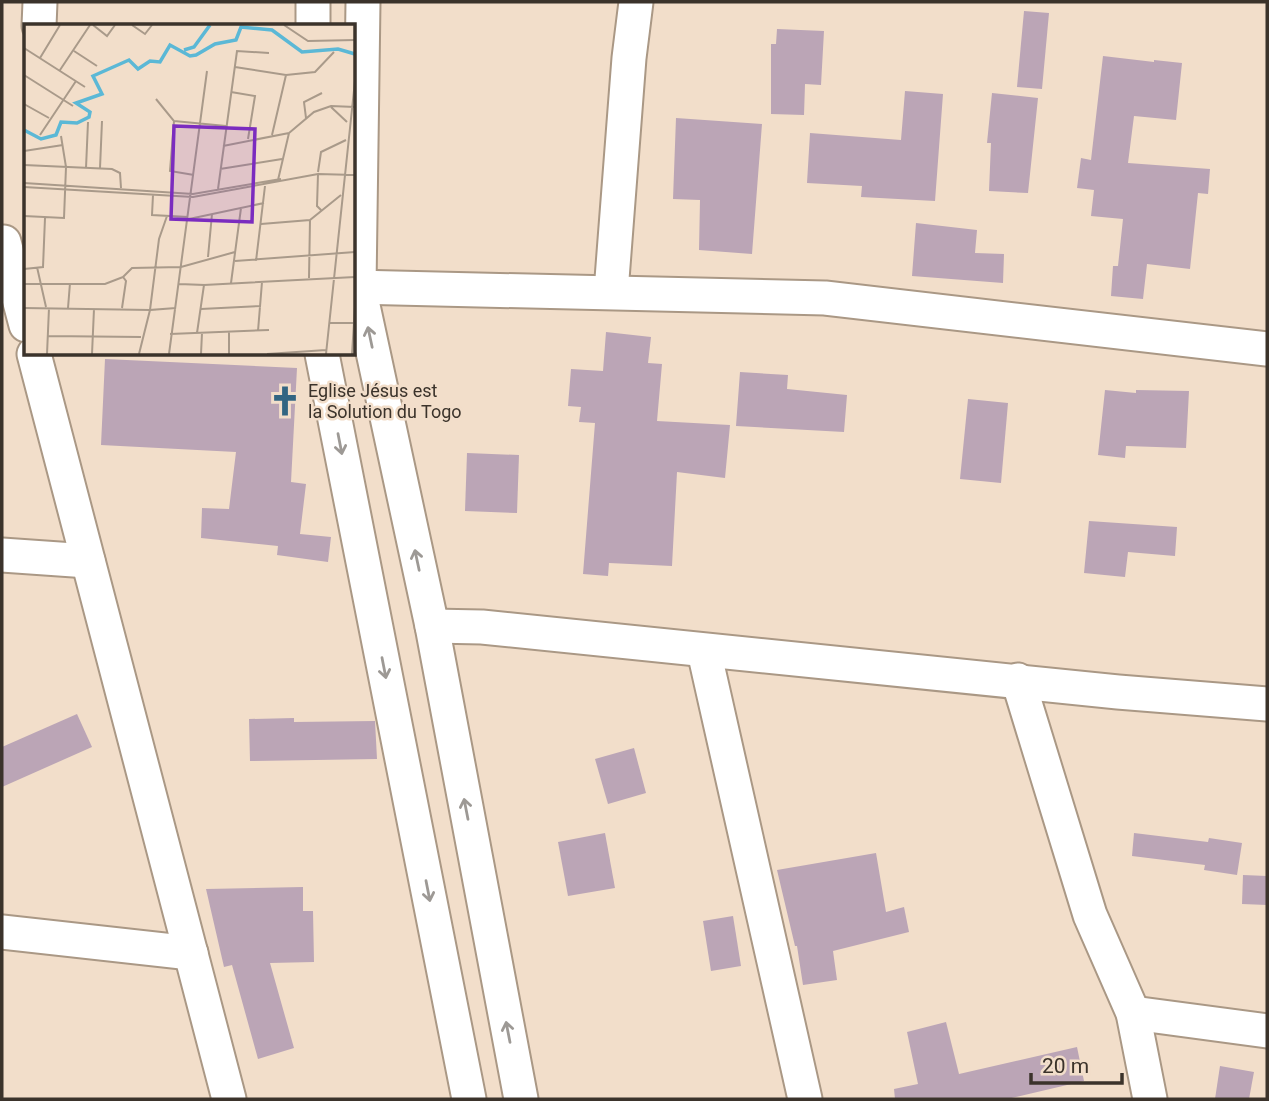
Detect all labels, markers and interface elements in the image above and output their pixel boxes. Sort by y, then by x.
inset map [24,24,355,355]
one-way arrow [363,326,376,349]
place label: Eglise Jésus est la Solution du Togo [308,380,462,422]
church icon: Eglise Jésus est la Solution du Togo [268,384,302,418]
one-way arrow [333,433,347,455]
one-way arrow [410,549,424,572]
one-way arrow [377,656,391,679]
one-way arrow [459,798,472,821]
one-way arrow [422,879,435,902]
one-way arrow [501,1021,515,1044]
scale bar [1031,1042,1122,1086]
text: 20 m [1042,1054,1089,1078]

